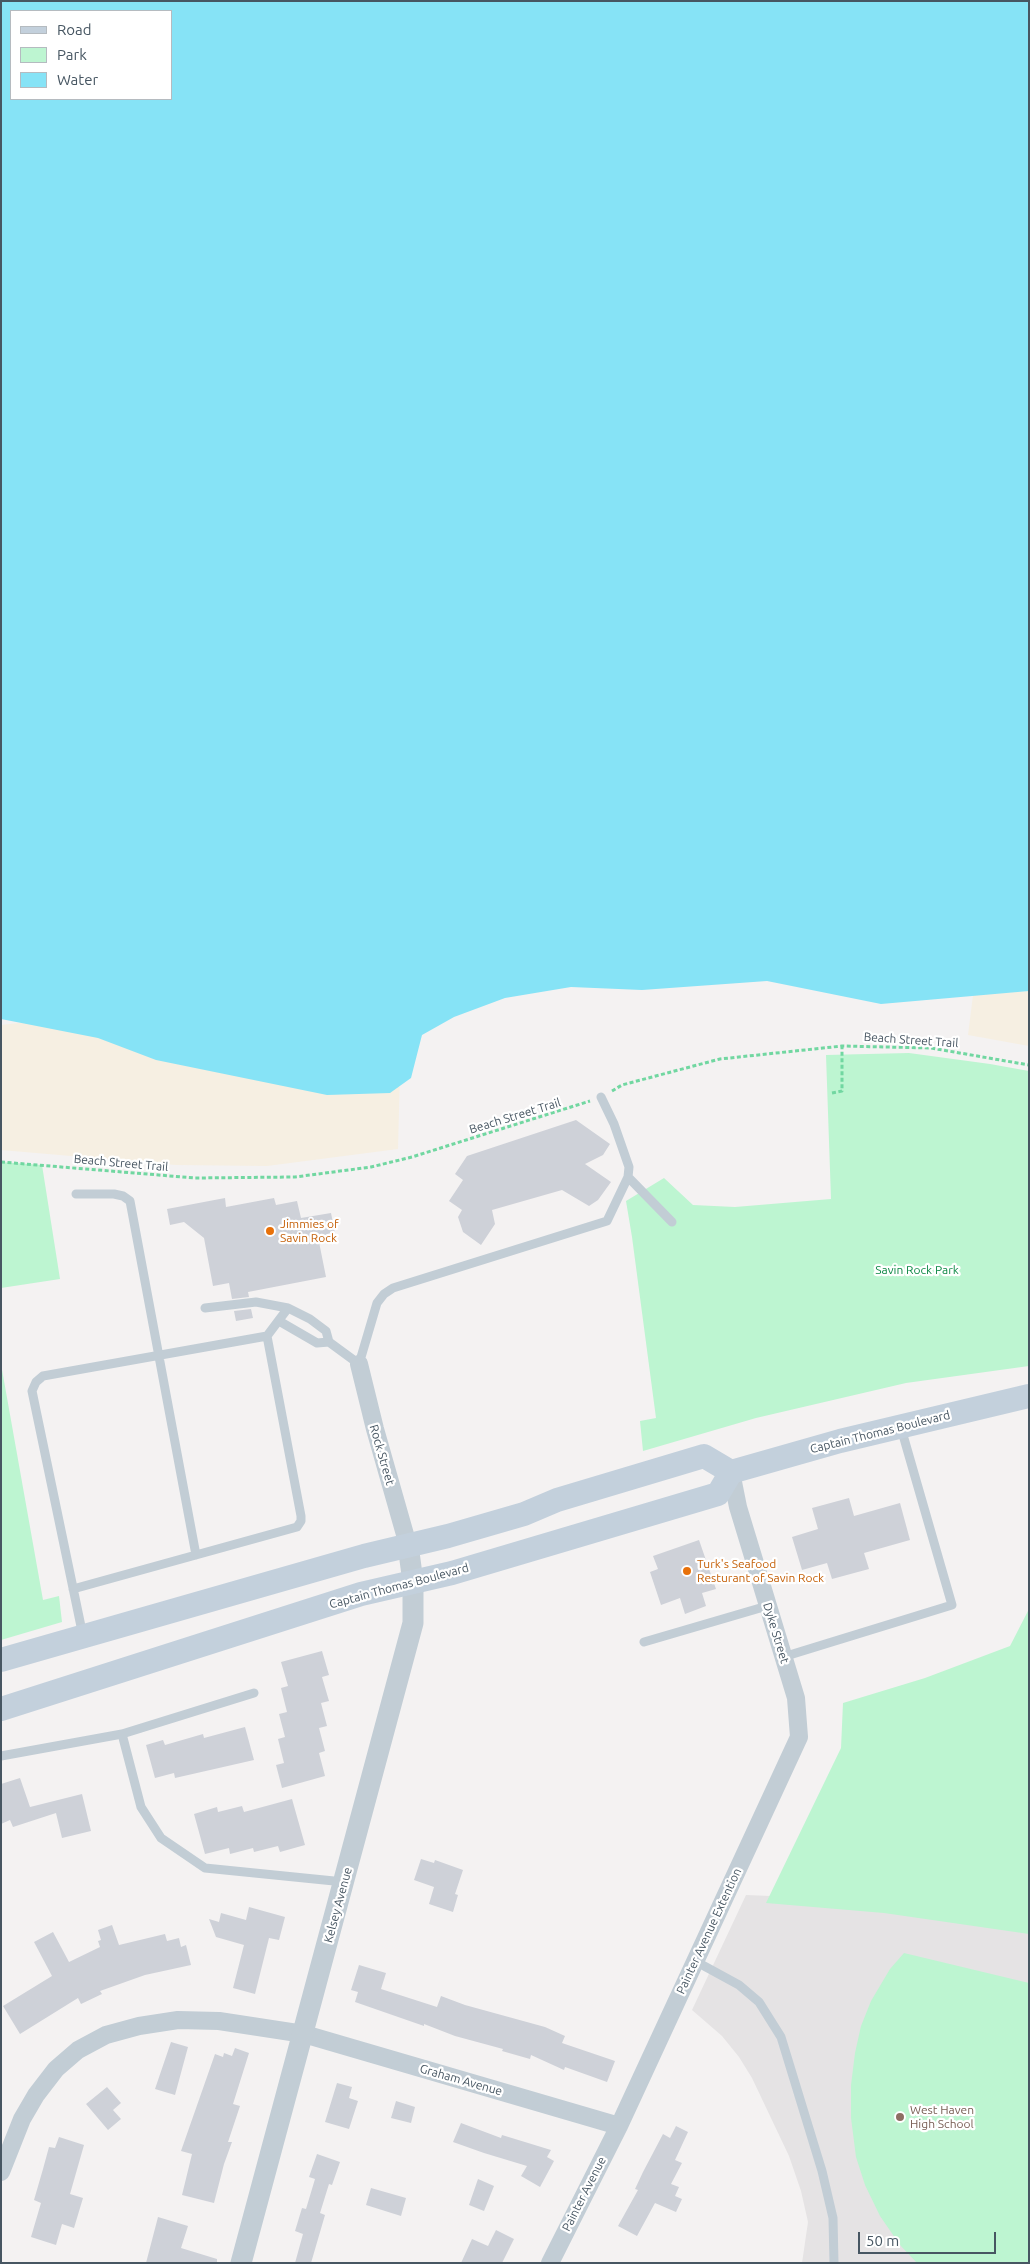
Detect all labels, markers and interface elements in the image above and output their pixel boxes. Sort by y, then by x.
legend [10,10,172,100]
text: Road [57,21,92,38]
text: Park [57,46,87,63]
text: Water [57,71,98,88]
street label: Beach Street Trail [863,1030,959,1050]
street label: Beach Street Trail [468,1095,562,1137]
street label: Beach Street Trail [73,1152,169,1174]
place label: Jimmies of Savin Rock [280,1217,339,1245]
marker: Jimmies of Savin Rock [264,1225,276,1237]
park label: Savin Rock Park [875,1263,959,1277]
street label: Captain Thomas Boulevard [809,1408,951,1456]
street label: Rock Street [366,1423,398,1487]
place label: Turk's Seafood Resturant of Savin Rock [697,1557,824,1585]
street label: Captain Thomas Boulevard [328,1560,470,1612]
marker: Turk's Seafood Resturant of Savin Rock [681,1565,693,1577]
street label: Dyke Street [760,1601,792,1665]
street label: Kelsey Avenue [321,1866,355,1944]
street label: Painter Avenue Extention [673,1866,745,1996]
street label: Graham Avenue [418,2061,504,2099]
place label: West Haven High School [910,2103,974,2131]
marker: West Haven High School [894,2111,906,2123]
street label: Painter Avenue [559,2154,609,2234]
scale bar [860,2222,998,2254]
text: 50 m [866,2232,899,2249]

